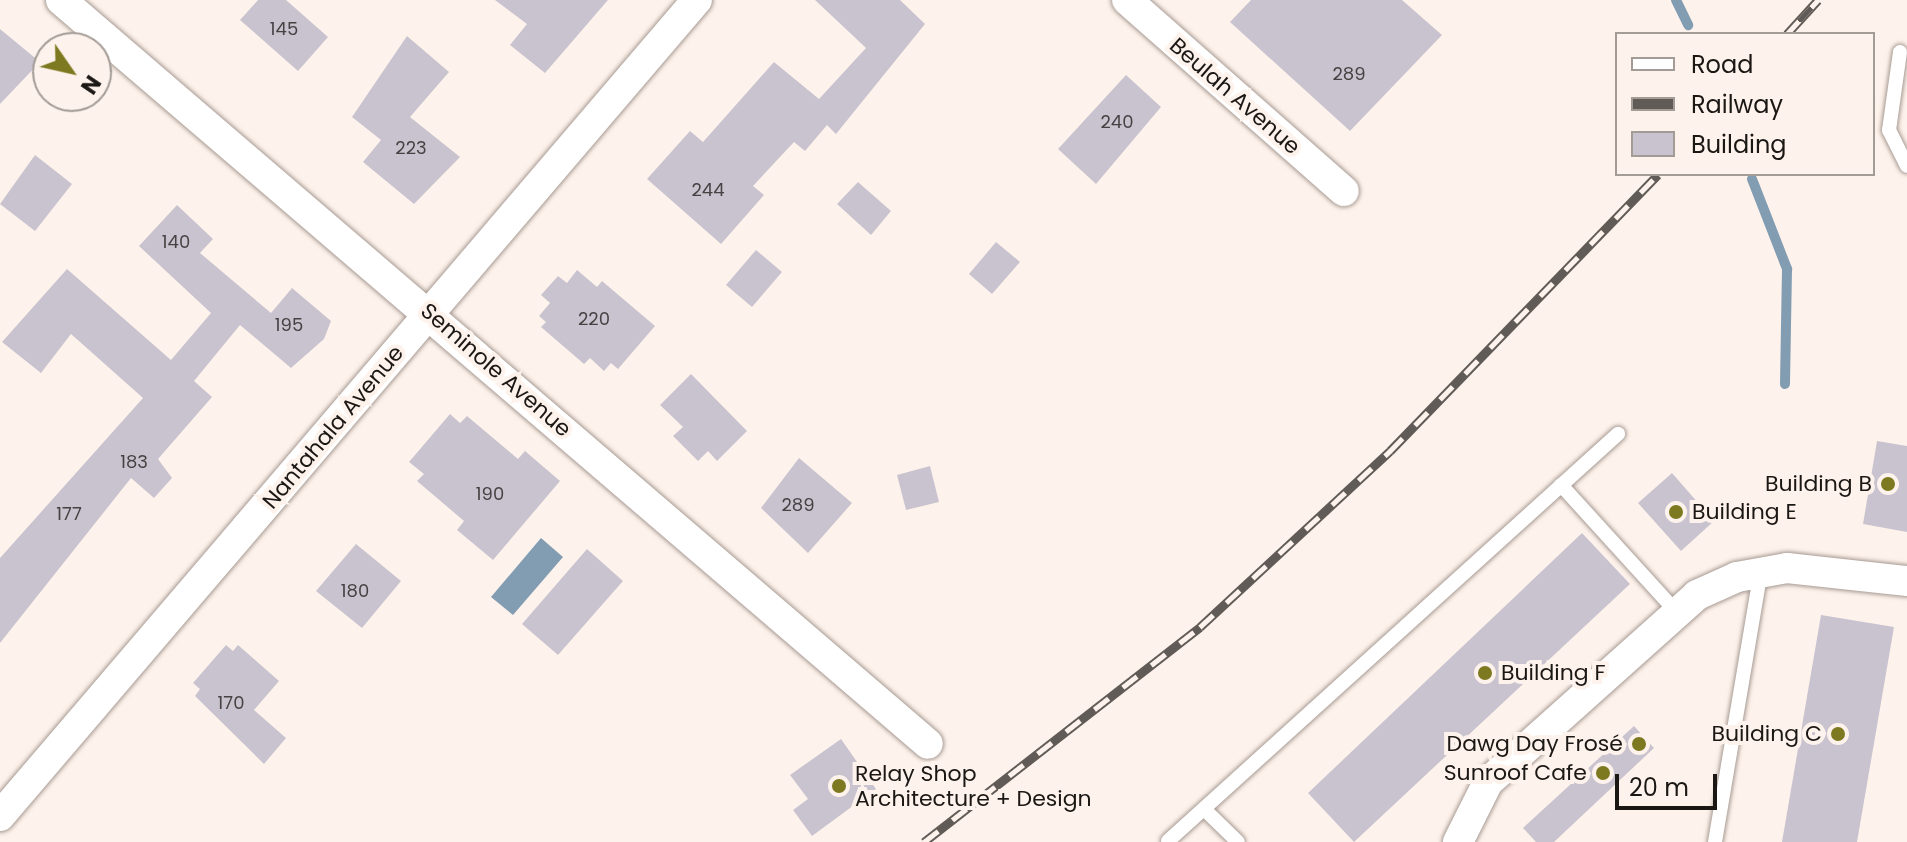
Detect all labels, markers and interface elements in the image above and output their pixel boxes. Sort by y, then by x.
house number: 145 [270,18,298,40]
north arrow [32,32,112,112]
street label: Beulah Avenue [1164,32,1306,160]
legend [1615,32,1875,176]
text: Road [1691,48,1753,81]
house number: 289 [1332,63,1366,85]
text: N [73,69,108,100]
text: Railway [1691,88,1783,121]
house number: 240 [1101,111,1133,133]
text: Building [1691,128,1787,161]
house number: 223 [395,137,427,159]
house number: 244 [692,179,724,201]
house number: 140 [162,231,190,253]
street label: Seminole Avenue [416,298,576,442]
house number: 220 [578,308,610,330]
house number: 195 [275,314,303,336]
street label: Nantahala Avenue [257,340,409,514]
house number: 183 [120,451,148,473]
place label: Building B [1765,471,1872,497]
marker: Building B [1879,475,1897,493]
house number: 190 [476,483,504,505]
house number: 289 [781,494,815,516]
place label: Building E [1692,499,1797,525]
house number: 177 [56,503,82,525]
marker: Building E [1667,503,1685,521]
house number: 180 [341,580,369,602]
place label: Building F [1501,660,1606,686]
marker: Building F [1476,664,1494,682]
house number: 170 [218,692,244,714]
place label: Building C [1712,721,1822,747]
marker: Building C [1829,725,1847,743]
place label: Dawg Day Frosé [1447,731,1623,757]
marker: Dawg Day Frosé [1630,735,1648,753]
scale bar [1619,758,1721,808]
place label: Relay Shop Architecture + Design [855,760,1092,812]
place label: Sunroof Cafe [1444,760,1587,786]
marker: Sunroof Cafe [1594,764,1612,782]
text: 20 m [1629,771,1689,804]
marker: Relay Shop Architecture + Design [830,777,848,795]

